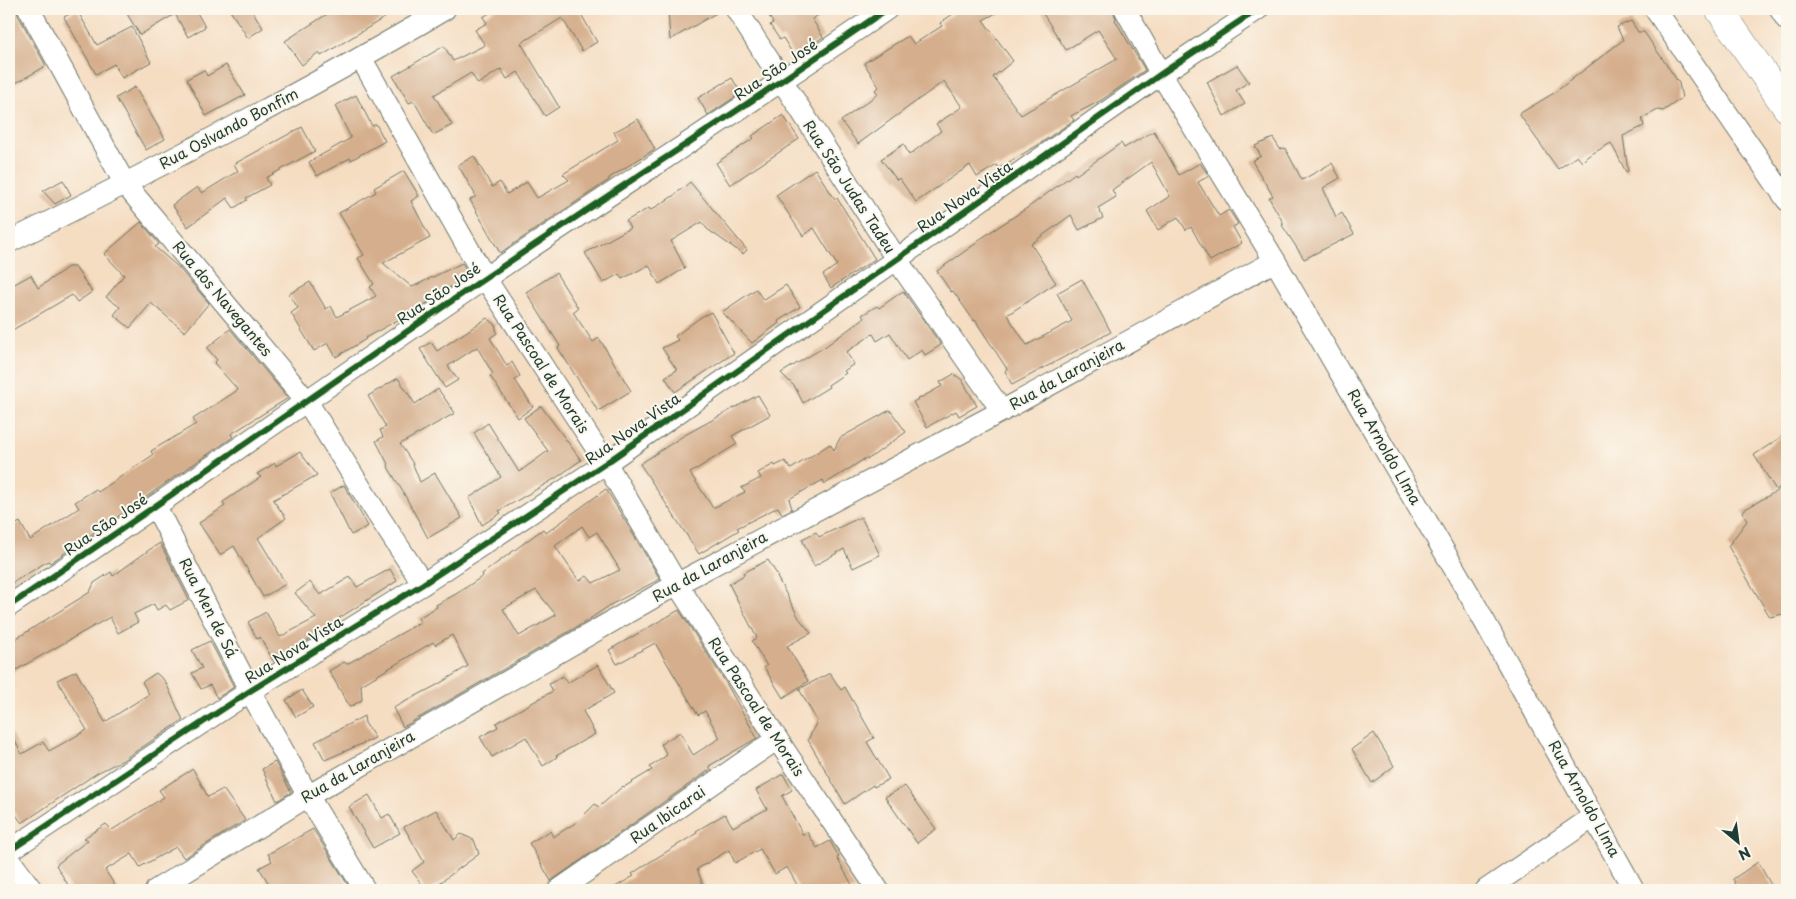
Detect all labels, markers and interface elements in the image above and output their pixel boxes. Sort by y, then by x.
street label: Rua São José [729,32,822,105]
street label: Rua Oslvando Bonfim [155,81,302,174]
street label: Rua São Judas Tadeu [798,115,902,257]
street label: Rua Nova Vista [912,154,1017,237]
street label: Rua dos Navegantes [168,235,279,361]
street label: Rua São José [392,256,485,329]
street label: Rua Pascoal de Morais [488,289,596,438]
street label: Rua da Laranjeira [1005,332,1128,415]
street label: Rua Arnoldo LIma [1343,384,1428,509]
street label: Rua Nova Vista [580,386,685,469]
street label: Rua São José [59,487,152,560]
street label: Rua da Laranjeira [648,524,771,607]
street label: Rua Men de Sá [174,553,245,662]
street label: Rua Nova Vista [240,609,347,688]
street label: Rua Pascoal de Morais [703,632,811,781]
street label: Rua da Laranjeira [296,723,419,808]
street label: Rua Arnoldo LIma [1544,736,1627,861]
street label: Rua Ibicarai [625,779,710,848]
north arrow [1714,816,1764,866]
text: N [1735,842,1754,866]

